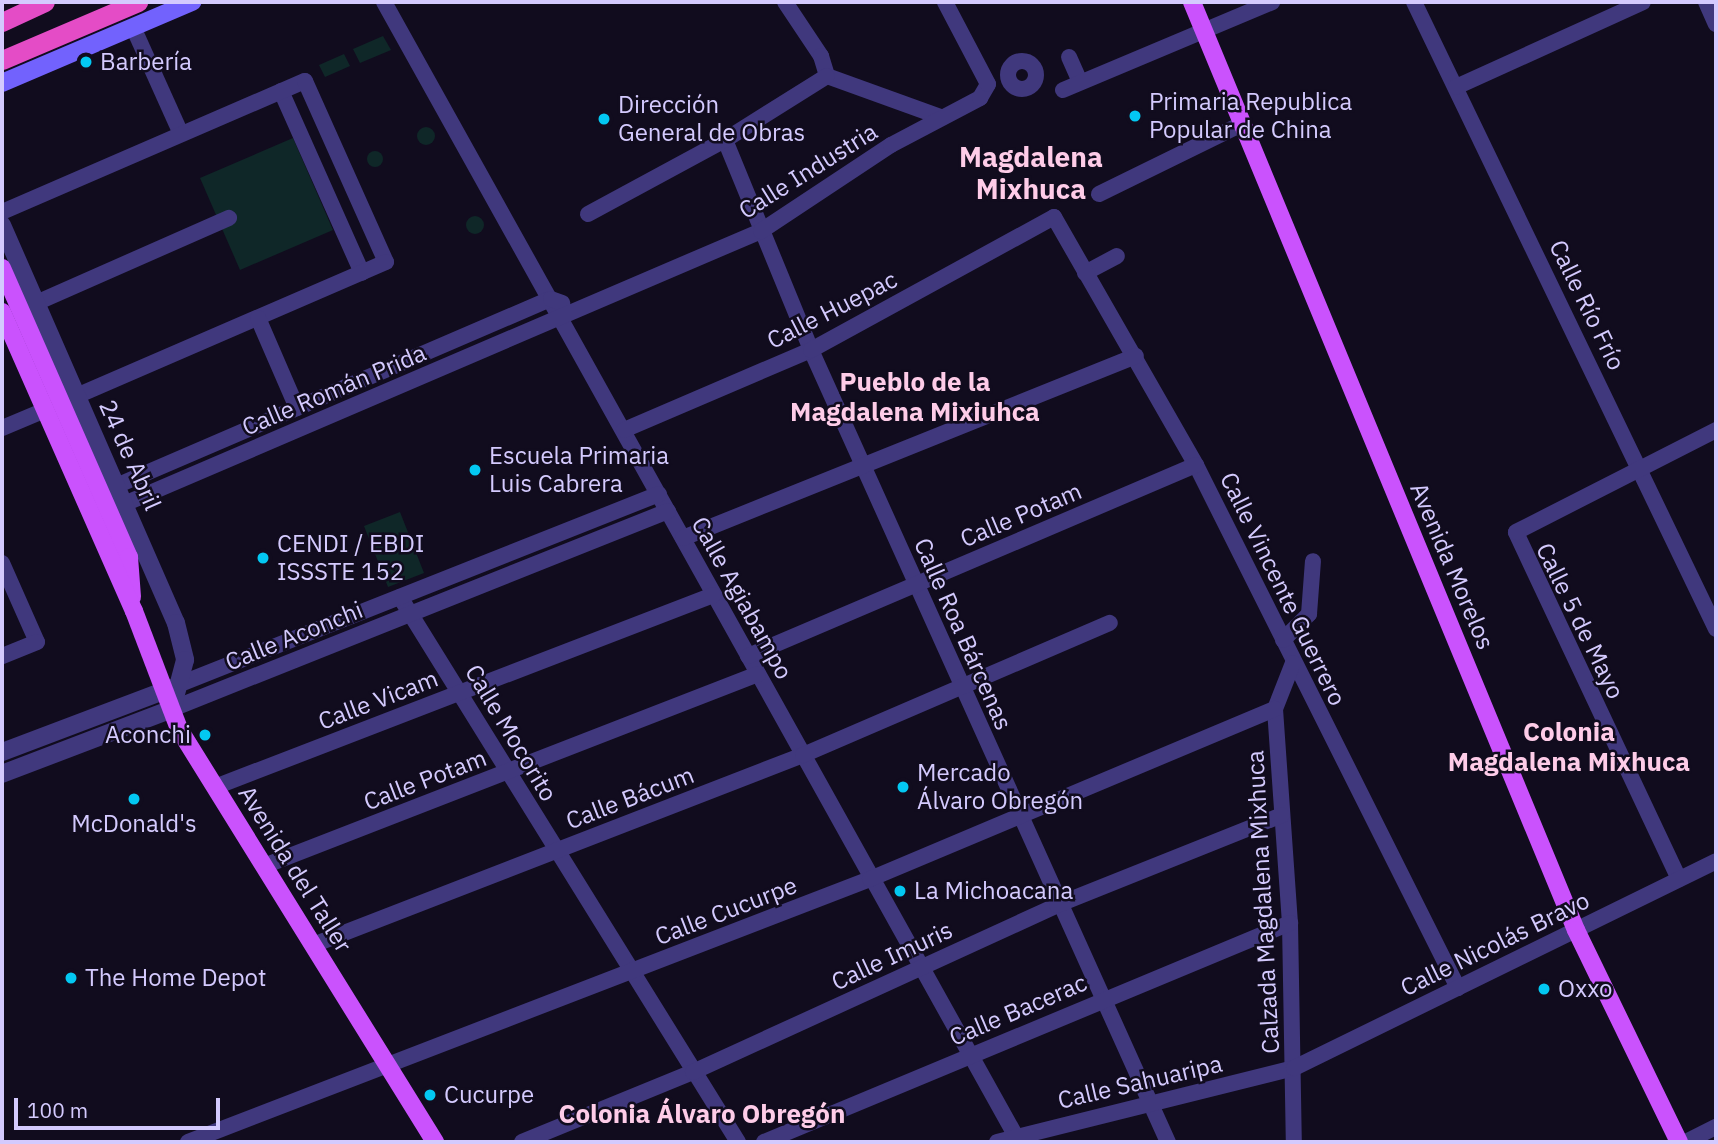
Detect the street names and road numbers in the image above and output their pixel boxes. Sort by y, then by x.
street label: Calle Industria [733,117,883,225]
street label: Calle Río Frío [1543,235,1631,375]
street label: Calle Huepac [762,265,902,355]
street label: Calle Román Prida [238,338,430,442]
street label: 24 de Abril [93,395,167,515]
street label: Calle Vincente Guerrero [1214,468,1352,710]
street label: Calle Potam [956,477,1086,553]
street label: Avenida Morelos [1404,478,1500,654]
street label: Calle Agiabampo [685,512,799,684]
street label: Calle Roa Bárcenas [908,534,1018,734]
street label: Calle 5 de Mayo [1530,538,1630,704]
street label: Calle Aconchi [221,595,367,677]
street label: Calle Mocorito [459,659,563,807]
street label: Calle Vicam [314,664,442,736]
street label: Calle Potam [360,743,490,817]
street label: Calzada Magdalena Mixhuca [1241,750,1285,1054]
street label: Calle Bácum [562,760,698,836]
street label: Avenida del Taller [232,780,358,958]
street label: Calle Cucurpe [651,871,801,951]
street label: Calle Nicolás Bravo [1396,886,1594,1002]
street label: Calle Imuris [827,915,957,997]
street label: Calle Bacerac [945,968,1091,1052]
street label: Calle Sahuaripa [1055,1049,1225,1115]

